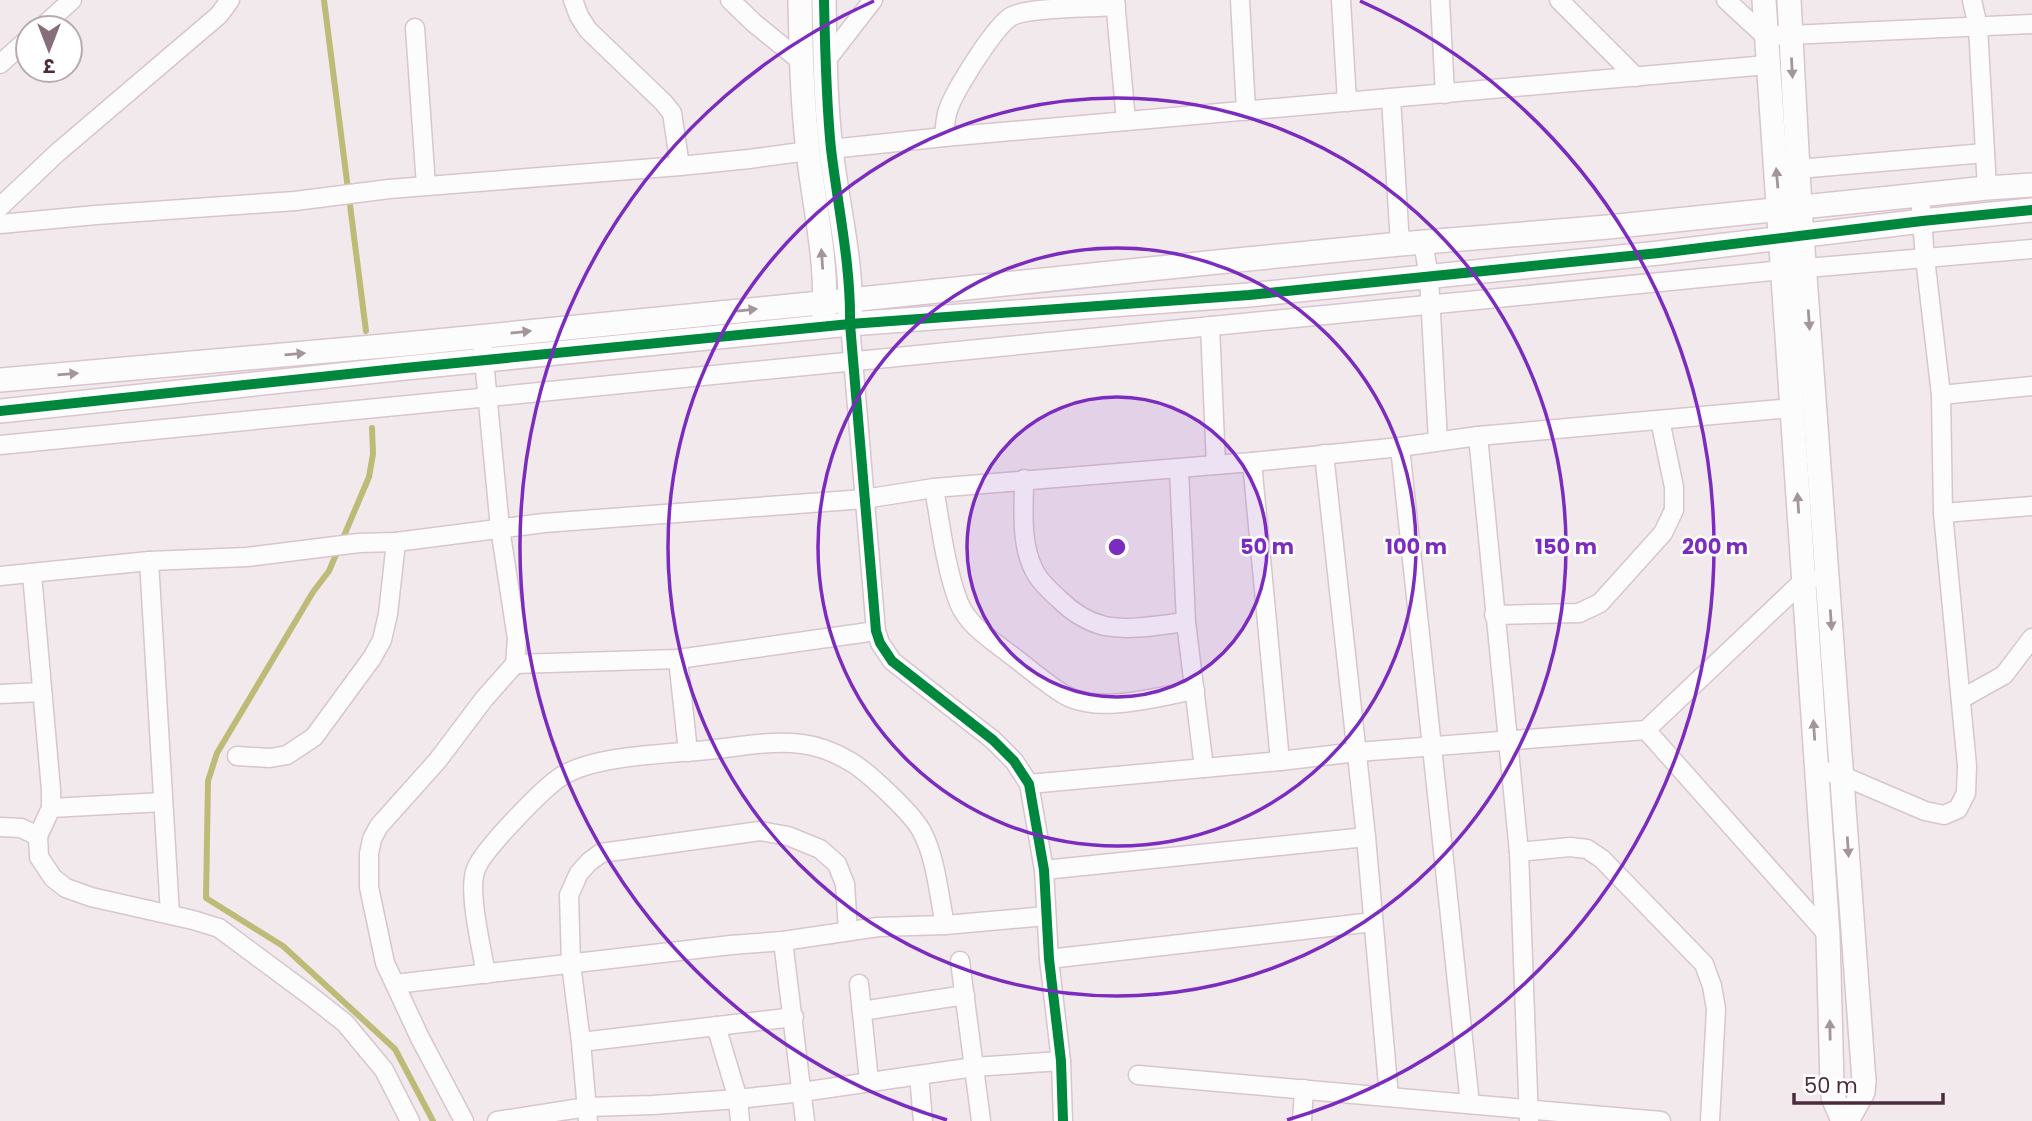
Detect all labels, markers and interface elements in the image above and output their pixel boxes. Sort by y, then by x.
north arrow [14,14,84,84]
text: उ [42,52,55,79]
one-way arrow [1787,57,1798,79]
one-way arrow [1771,167,1782,189]
one-way arrow [816,248,827,270]
one-way arrow [737,304,759,315]
one-way arrow [1804,309,1815,331]
one-way arrow [510,327,532,338]
one-way arrow [284,348,306,359]
one-way arrow [57,368,79,379]
one-way arrow [1792,491,1803,513]
text: 50 m [1240,532,1294,561]
text: 100 m [1385,532,1447,561]
text: 150 m [1535,532,1597,561]
text: 200 m [1682,532,1748,561]
centre of rings [1105,535,1129,559]
one-way arrow [1826,609,1837,631]
one-way arrow [1808,718,1819,740]
one-way arrow [1843,836,1854,858]
one-way arrow [1825,1019,1836,1041]
scale bar [1794,1062,1943,1106]
text: 50 m [1804,1071,1858,1100]

